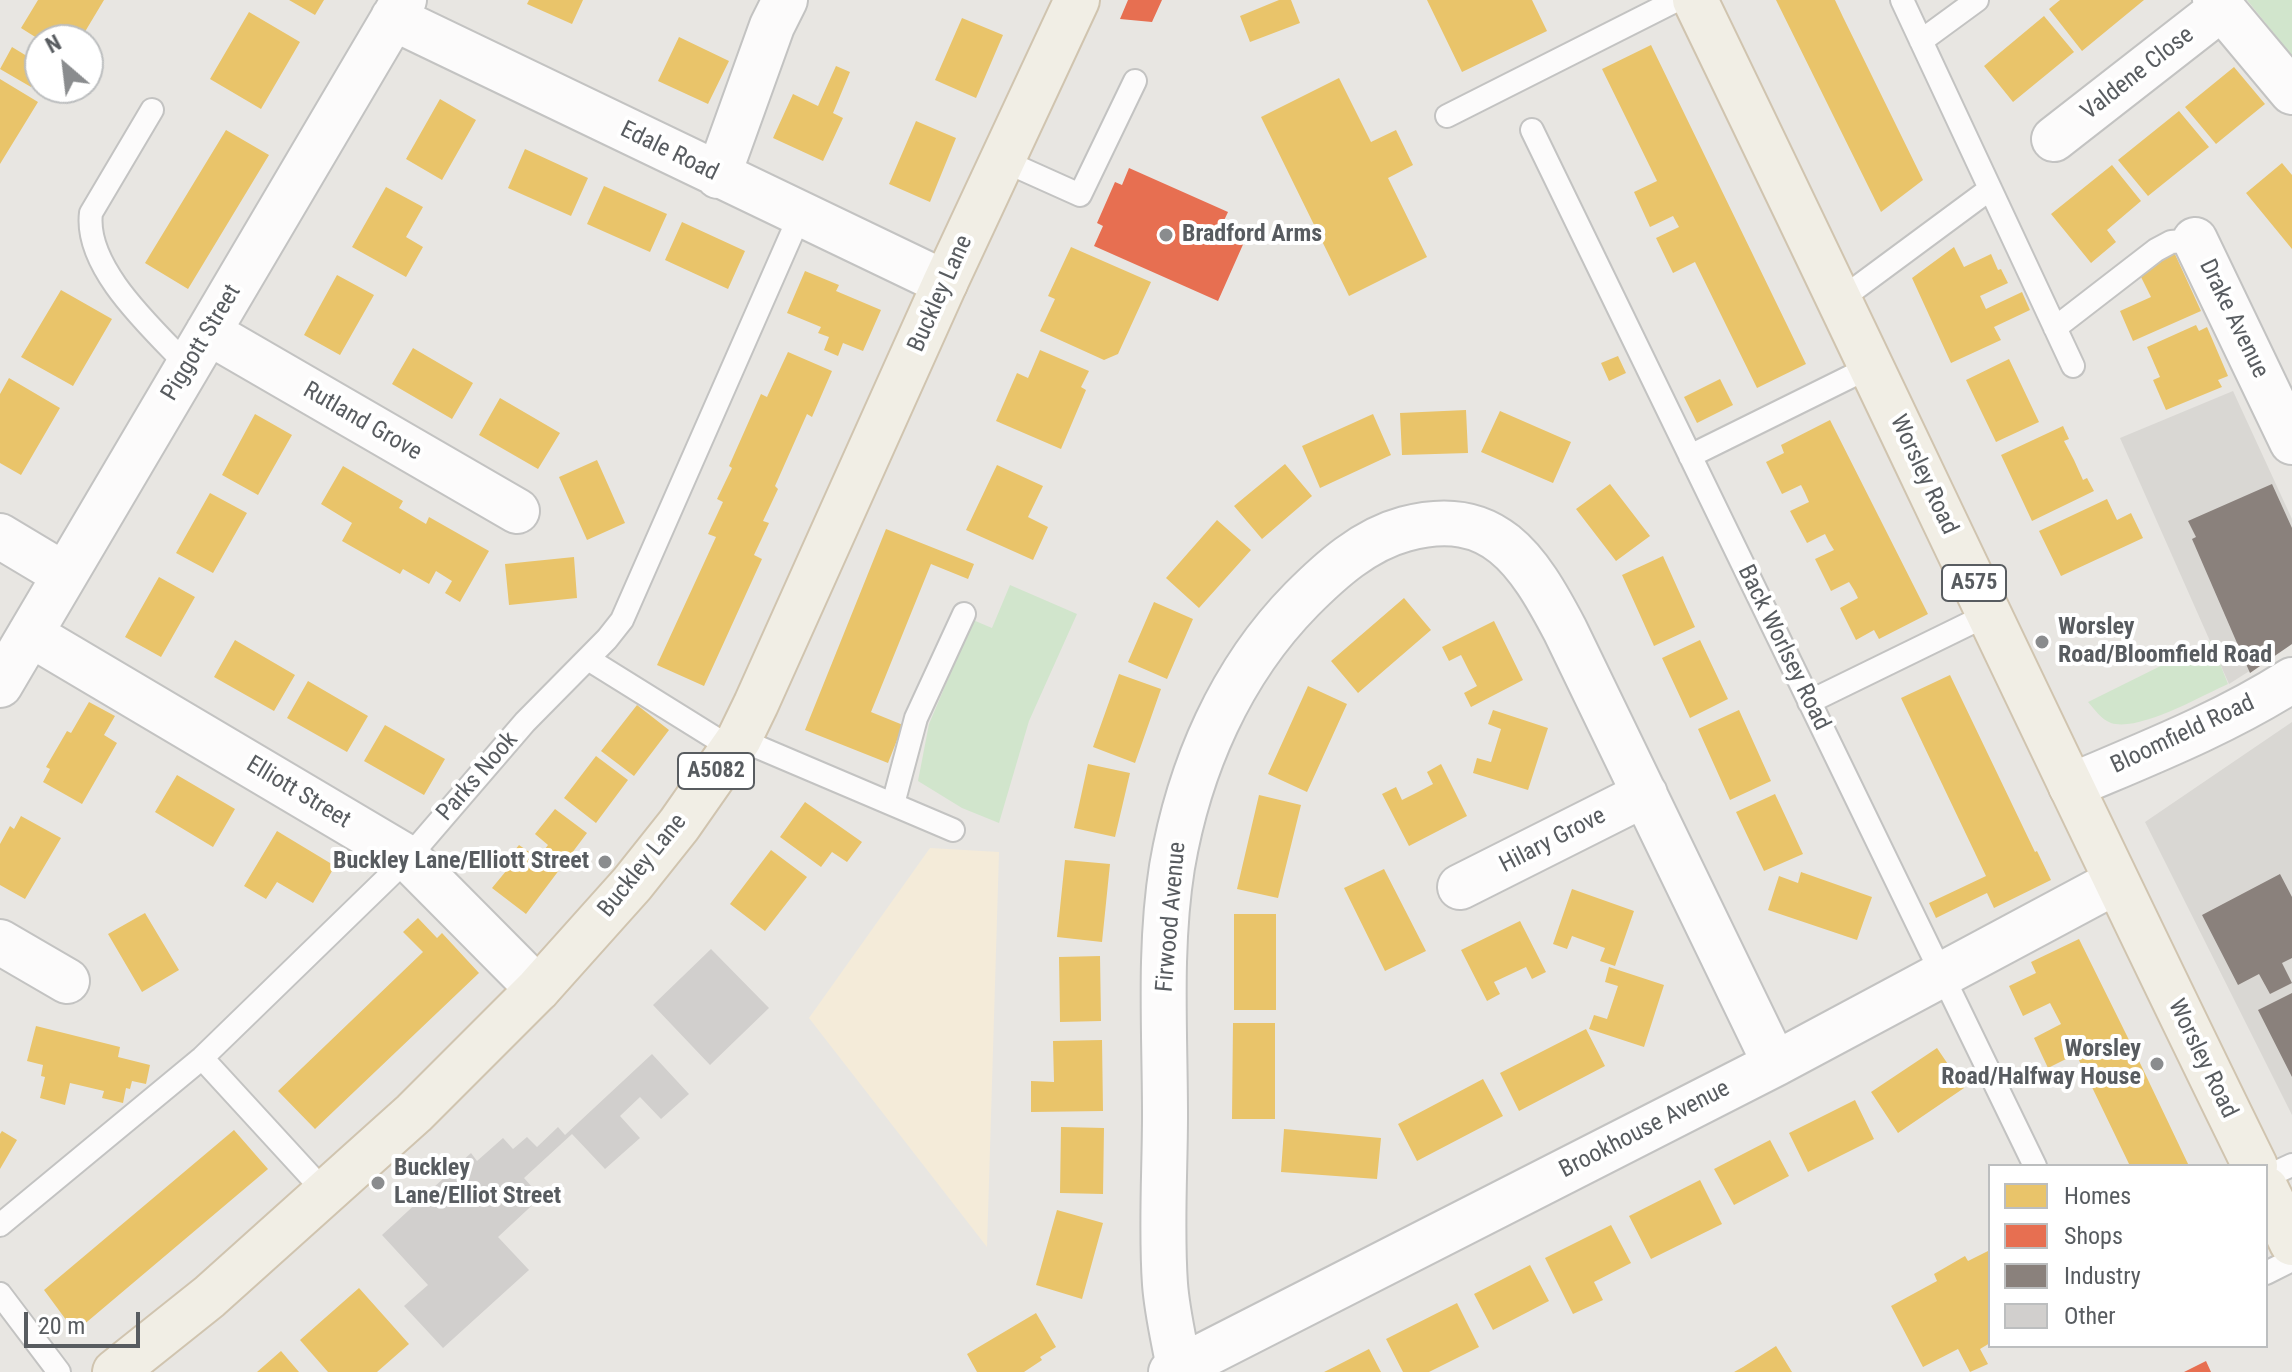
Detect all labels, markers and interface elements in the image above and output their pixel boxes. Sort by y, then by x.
street label: Valdene Close [2076,21,2200,127]
north arrow [24,24,104,104]
text: N [42,30,65,58]
street label: Edale Road [615,116,723,188]
place label: Bradford Arms [1182,221,1322,249]
marker: Bradford Arms [1157,226,1175,244]
street label: Buckley Lane [903,231,979,357]
street label: Drake Avenue [2192,255,2274,383]
street label: Piggott Street [156,280,248,406]
street label: Rutland Grove [298,377,426,467]
street label: Worsley Road [1883,411,1963,539]
street label: Back Worlsey Road [1730,561,1836,735]
road number: A575 [1942,565,2006,601]
place label: Worsley Road/Bloomfield Road [2058,614,2272,670]
marker: Worsley Road/Bloomfield Road [2033,633,2051,651]
street label: Bloomfield Road [2107,689,2259,781]
street label: Parks Nook [431,726,525,828]
street label: Elliott Street [241,751,355,835]
road number: A5082 [678,753,754,789]
street label: Hilary Grove [1495,802,1611,880]
street label: Buckley Lane [593,809,693,923]
street label: Firwood Avenue [1151,841,1193,993]
place label: Buckley Lane/Elliott Street [333,848,589,876]
marker: Buckley Lane/Elliott Street [596,853,614,871]
street label: Worsley Road [2161,995,2243,1123]
place label: Worsley Road/Halfway House [1941,1036,2141,1092]
marker: Worsley Road/Halfway House [2148,1055,2166,1073]
street label: Brookhouse Avenue [1555,1075,1735,1185]
place label: Buckley Lane/Elliot Street [394,1155,561,1211]
legend [1988,1164,2268,1348]
marker: Buckley Lane/Elliot Street [369,1174,387,1192]
text: Homes [2064,1182,2131,1210]
text: Shops [2064,1222,2123,1250]
text: Industry [2064,1262,2141,1290]
scale bar [28,1296,144,1346]
text: Other [2064,1302,2116,1330]
text: 20 m [38,1312,85,1340]

